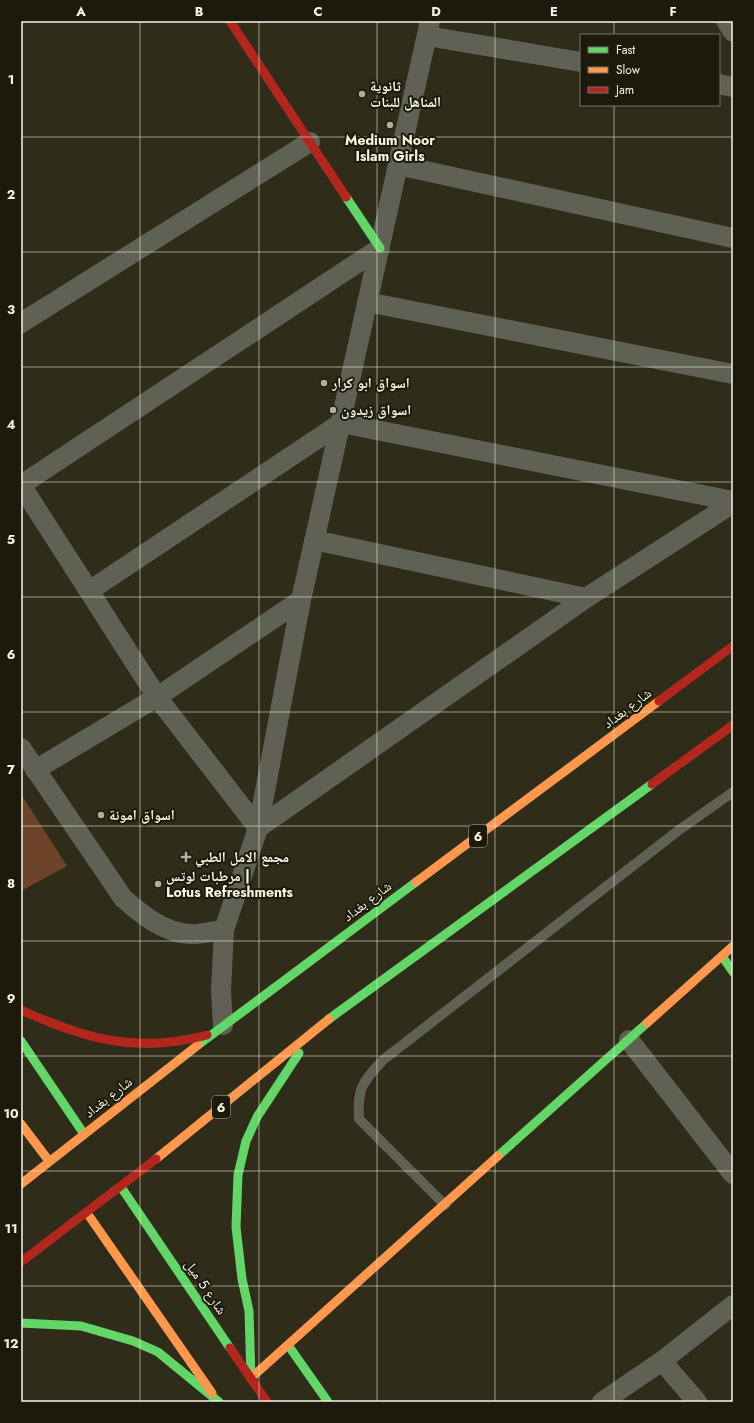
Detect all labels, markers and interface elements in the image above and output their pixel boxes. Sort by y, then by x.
text: A [75,2,86,21]
text: B [195,2,204,21]
text: C [313,2,323,21]
text: D [431,2,441,21]
text: E [550,2,558,21]
text: F [669,2,677,21]
legend [580,34,720,106]
text: Fast [616,41,635,59]
text: Slow [616,61,641,79]
text: 1 [8,70,14,89]
place label: ثانوية المناهل للبنات [370,76,441,112]
text: Jam [614,81,634,99]
marker: ثانوية المناهل للبنات [357,89,367,99]
marker: Medium Noor Islam Girls [385,120,395,130]
place label: Medium Noor Islam Girls [345,130,435,166]
text: 2 [7,185,15,204]
text: 3 [7,300,15,319]
place label: اسواق ابو كرار [331,373,410,393]
marker: اسواق ابو كرار [319,378,329,388]
place label: اسواق زيدون [341,400,411,420]
marker: اسواق زيدون [328,405,338,415]
text: 4 [6,415,16,434]
text: 5 [7,530,15,549]
text: 6 [7,645,16,664]
street label: شارع بغداد [599,683,655,733]
text: 7 [7,760,15,779]
place label: اسواق امونة [109,805,175,825]
marker: اسواق امونة [96,810,106,820]
road number: 6 [469,825,487,847]
place label: مجمع الامل الطبي [195,847,289,868]
marker: مجمع الامل الطبي [180,851,192,863]
place label: مرطبات لوتس | Lotus Refreshments [166,866,294,902]
text: 8 [7,874,15,893]
street label: شارع بغداد [339,876,395,926]
marker: مرطبات لوتس | Lotus Refreshments [153,879,163,889]
text: 9 [7,989,16,1008]
street label: شارع بغداد [80,1072,136,1122]
road number: 6 [212,1096,230,1118]
text: 10 [3,1104,19,1123]
text: 11 [4,1219,18,1238]
street label: شارع 5 ميل [180,1255,232,1319]
text: 12 [3,1334,19,1353]

